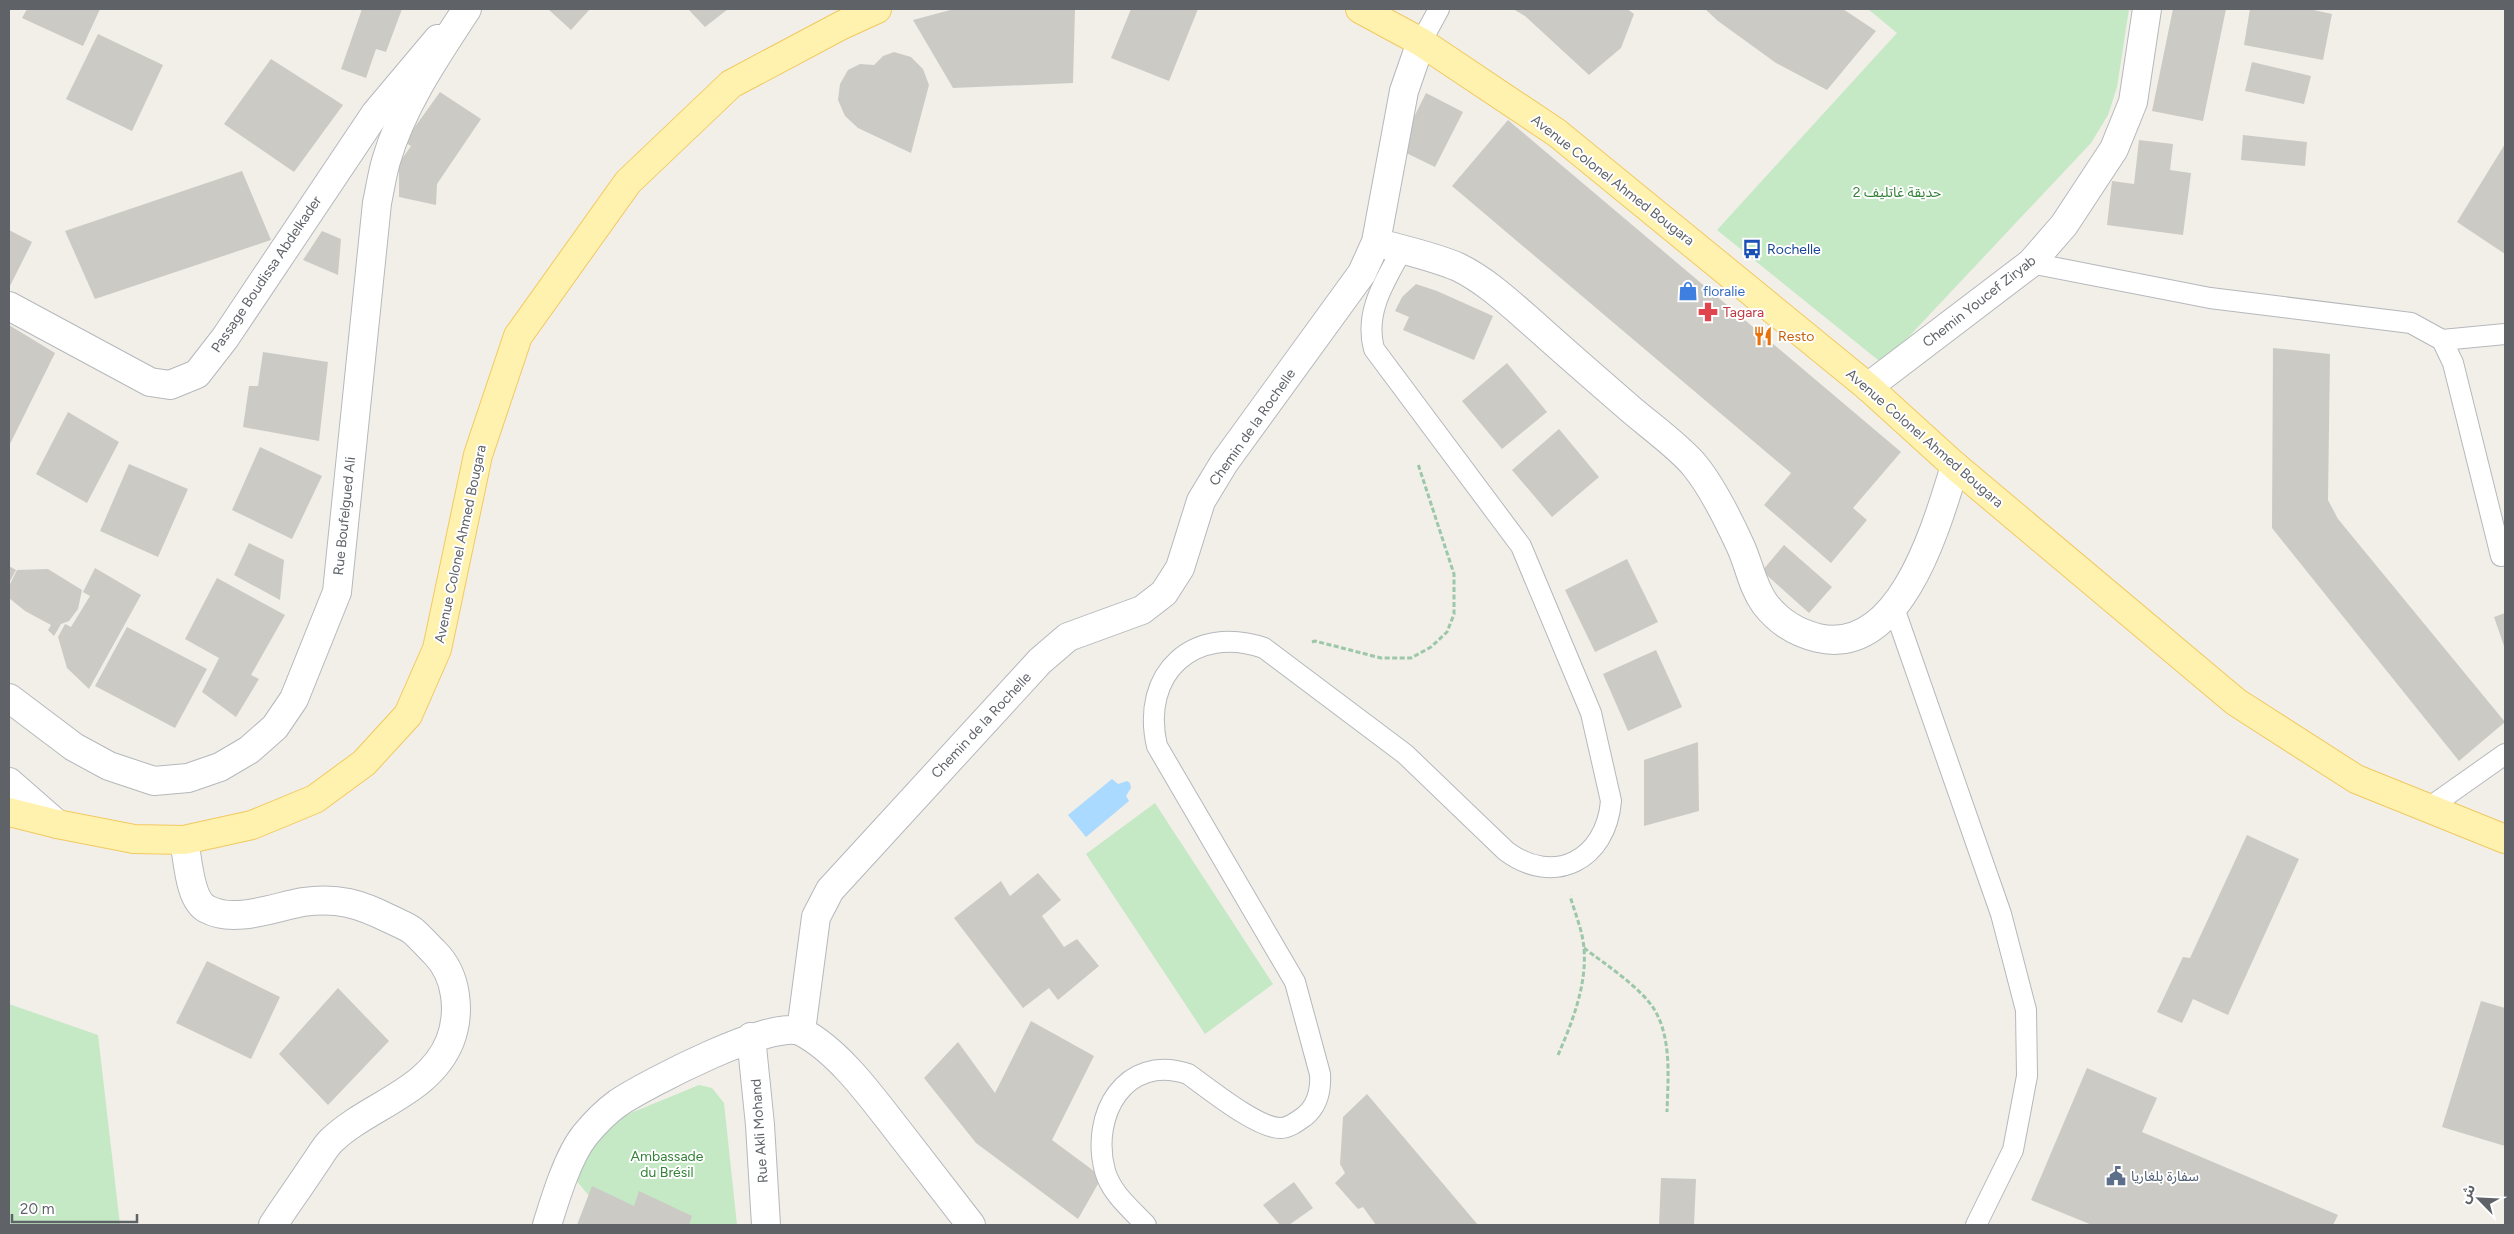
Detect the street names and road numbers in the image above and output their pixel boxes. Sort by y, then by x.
street label: Avenue Colonel Ahmed Bougara [1528,111,1698,249]
street label: Passage Boudissa Abdelkader [208,193,325,356]
street label: Chemin Youcef Ziryab [1919,252,2039,351]
street label: Chemin de la Rochelle [1206,365,1299,489]
street label: Avenue Colonel Ahmed Bougara [1843,366,2007,511]
street label: Avenue Colonel Ahmed Bougara [431,443,490,645]
street label: Rue Boufelgued Ali [330,456,359,576]
street label: Chemin de la Rochelle [928,669,1035,782]
street label: Rue Akli Mohand [747,1078,772,1184]

